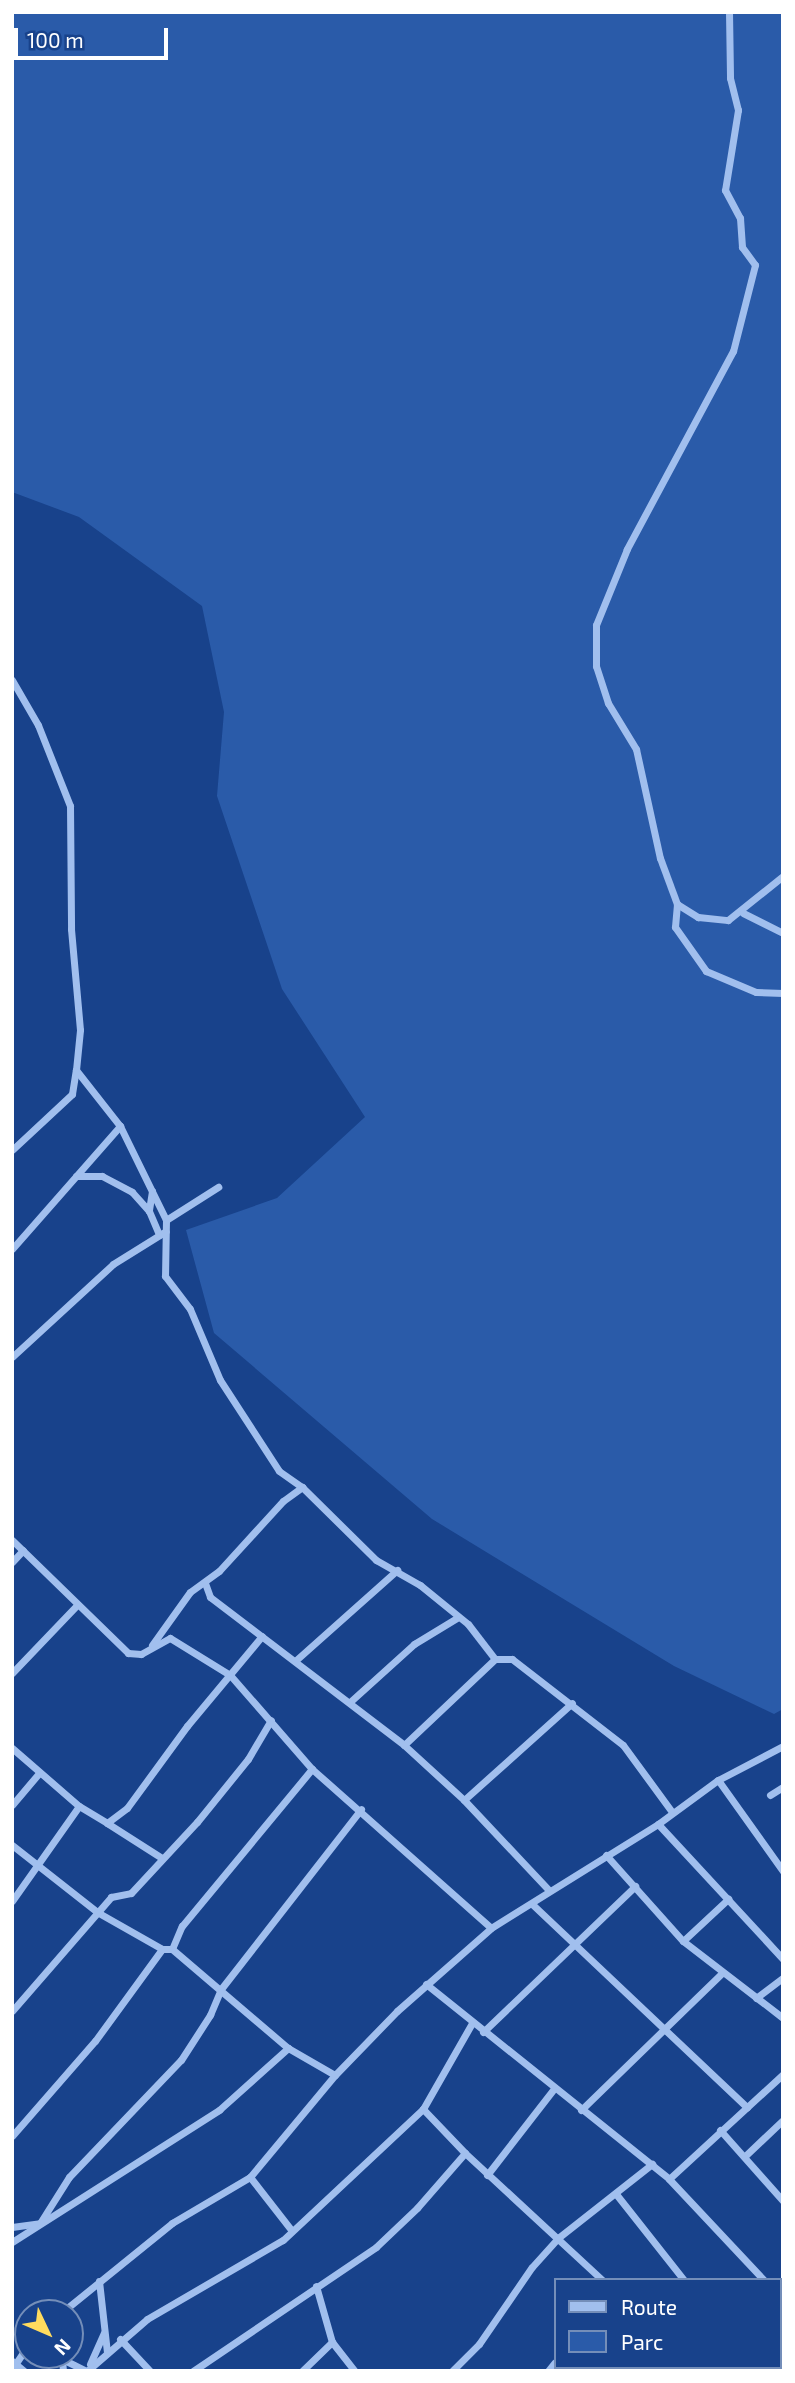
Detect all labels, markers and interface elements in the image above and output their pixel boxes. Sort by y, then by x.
scale bar [18,14,172,58]
text: 100 m [27,27,84,52]
legend [554,2278,781,2369]
text: Route [621,2294,677,2319]
north arrow [14,2299,84,2369]
text: Parc [621,2329,663,2354]
text: N [50,2335,76,2360]

